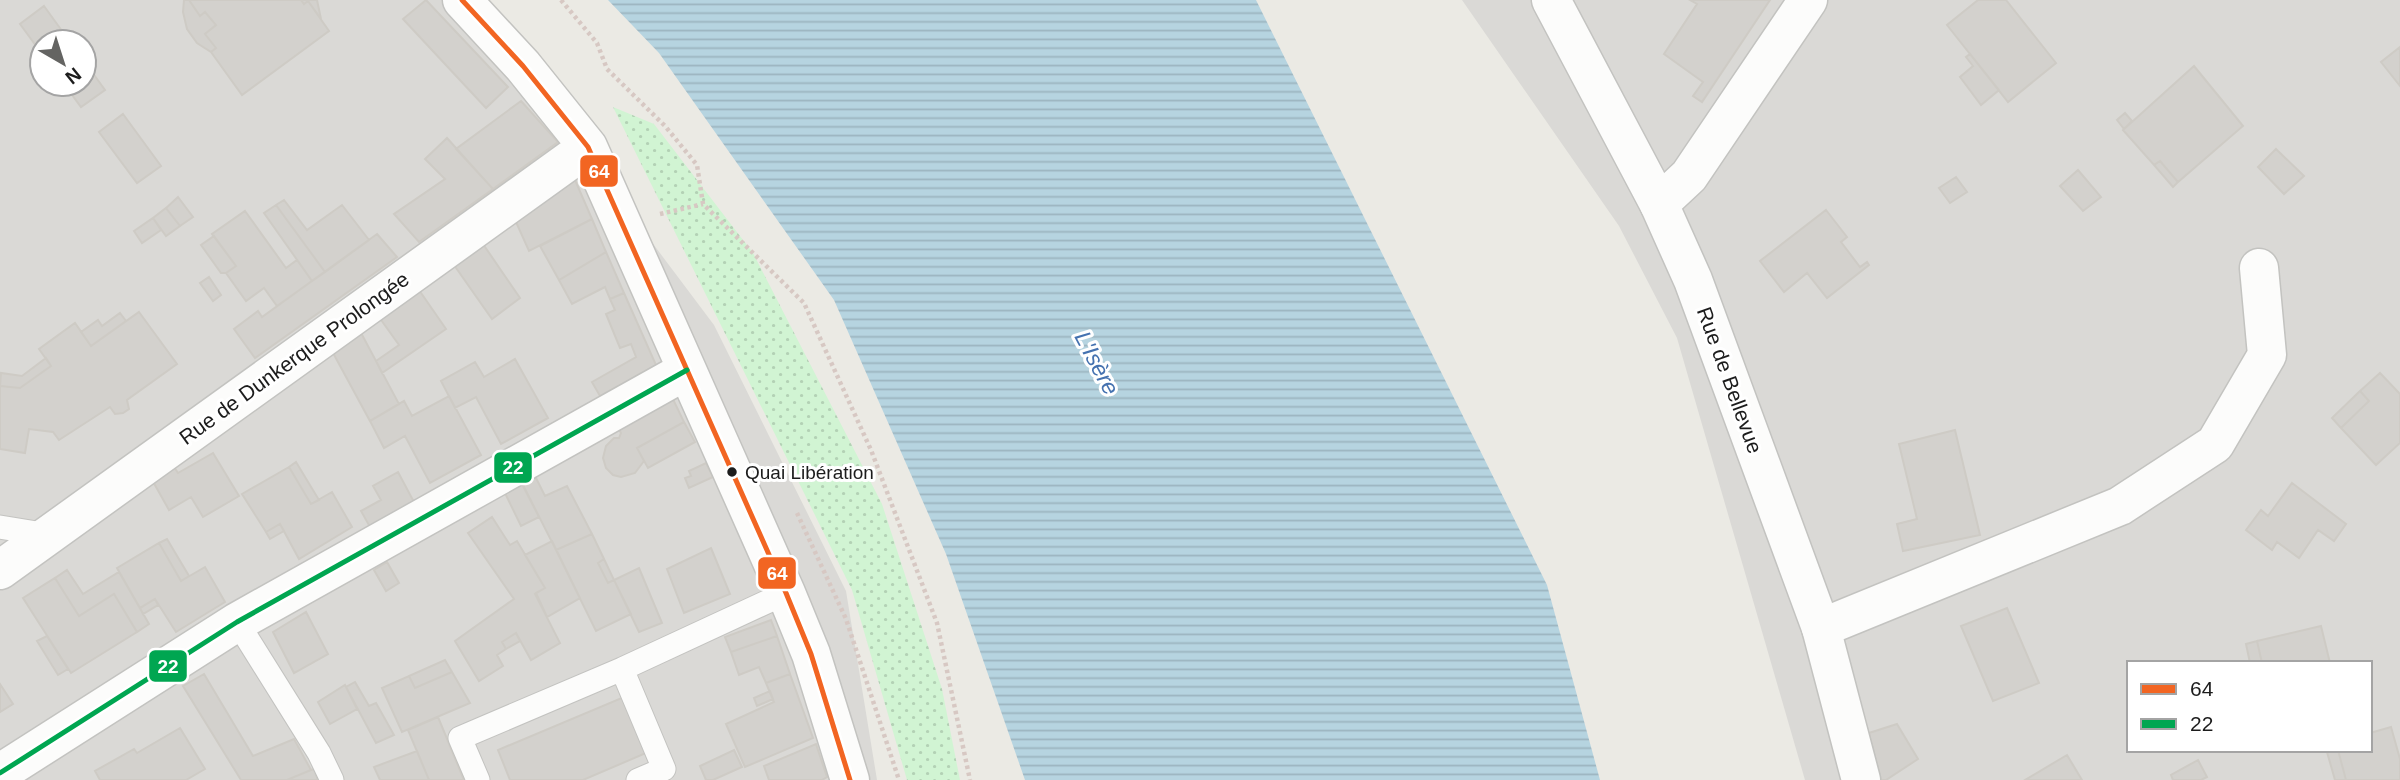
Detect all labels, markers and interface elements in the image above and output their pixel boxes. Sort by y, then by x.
north arrow [28,28,98,98]
text: N [61,63,85,88]
line badge: 64 [579,154,619,188]
text: 64 [588,161,610,182]
street label: Rue de Dunkerque Prolongée [175,267,413,449]
street label: Rue de Bellevue [1693,304,1767,456]
water label: L'Isère [1069,327,1125,399]
line badge: 22 [493,451,533,484]
text: 22 [502,457,524,478]
place label: Quai Libération [745,462,874,483]
marker: Quai Libération [725,465,739,479]
line badge: 64 [757,556,797,590]
text: 64 [766,563,788,584]
line badge: 22 [148,649,188,683]
text: 22 [157,656,179,677]
legend [2127,661,2372,752]
text: 64 [2190,677,2214,700]
text: 22 [2190,712,2213,735]

